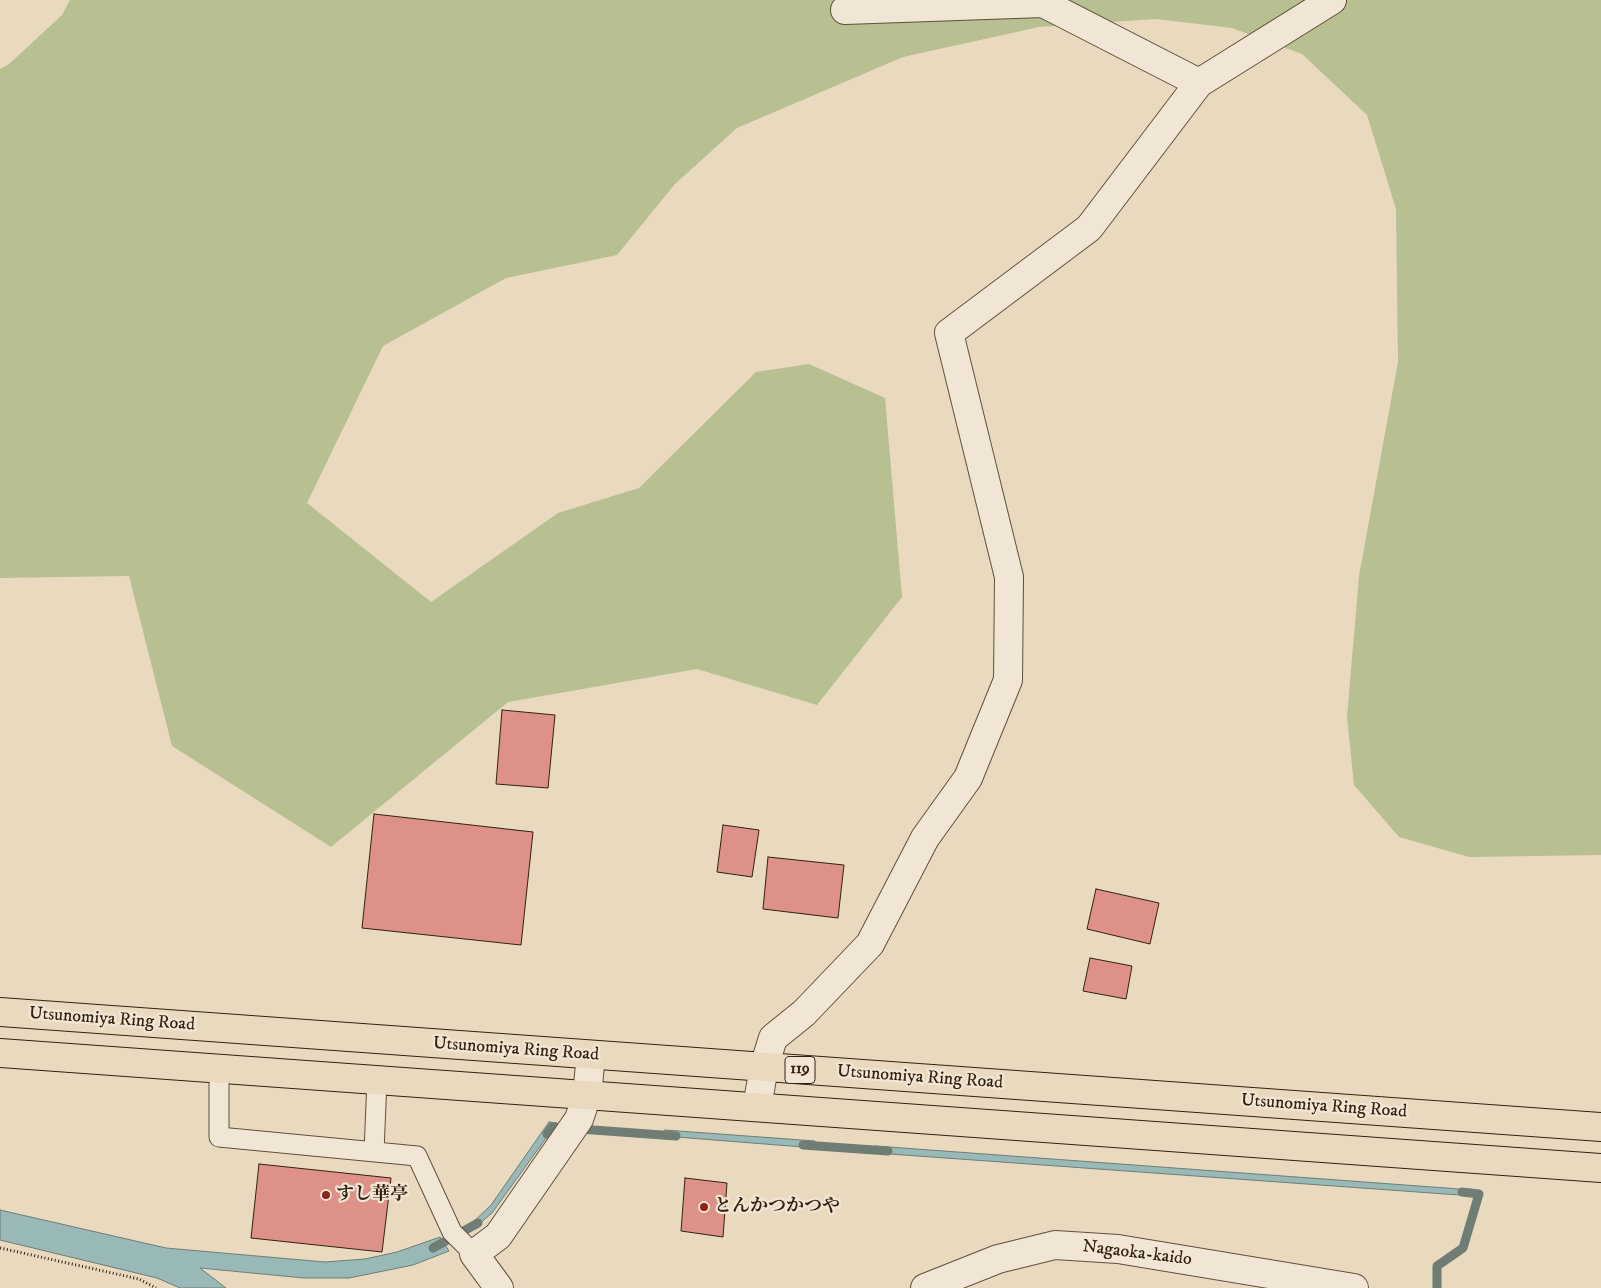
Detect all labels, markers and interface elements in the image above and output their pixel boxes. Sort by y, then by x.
street label: Utsunomiya Ring Road [28,1003,196,1037]
street label: Utsunomiya Ring Road [432,1033,600,1067]
road number: 119 [785,1056,815,1084]
street label: Utsunomiya Ring Road [836,1061,1004,1095]
street label: Utsunomiya Ring Road [1240,1090,1408,1124]
place label: すし華亭 [336,1184,408,1206]
marker: すし華亭 [320,1189,332,1201]
place label: とんかつかつや [714,1196,840,1218]
marker: とんかつかつや [698,1201,710,1213]
street label: Nagaoka-kaido [1081,1237,1193,1271]

